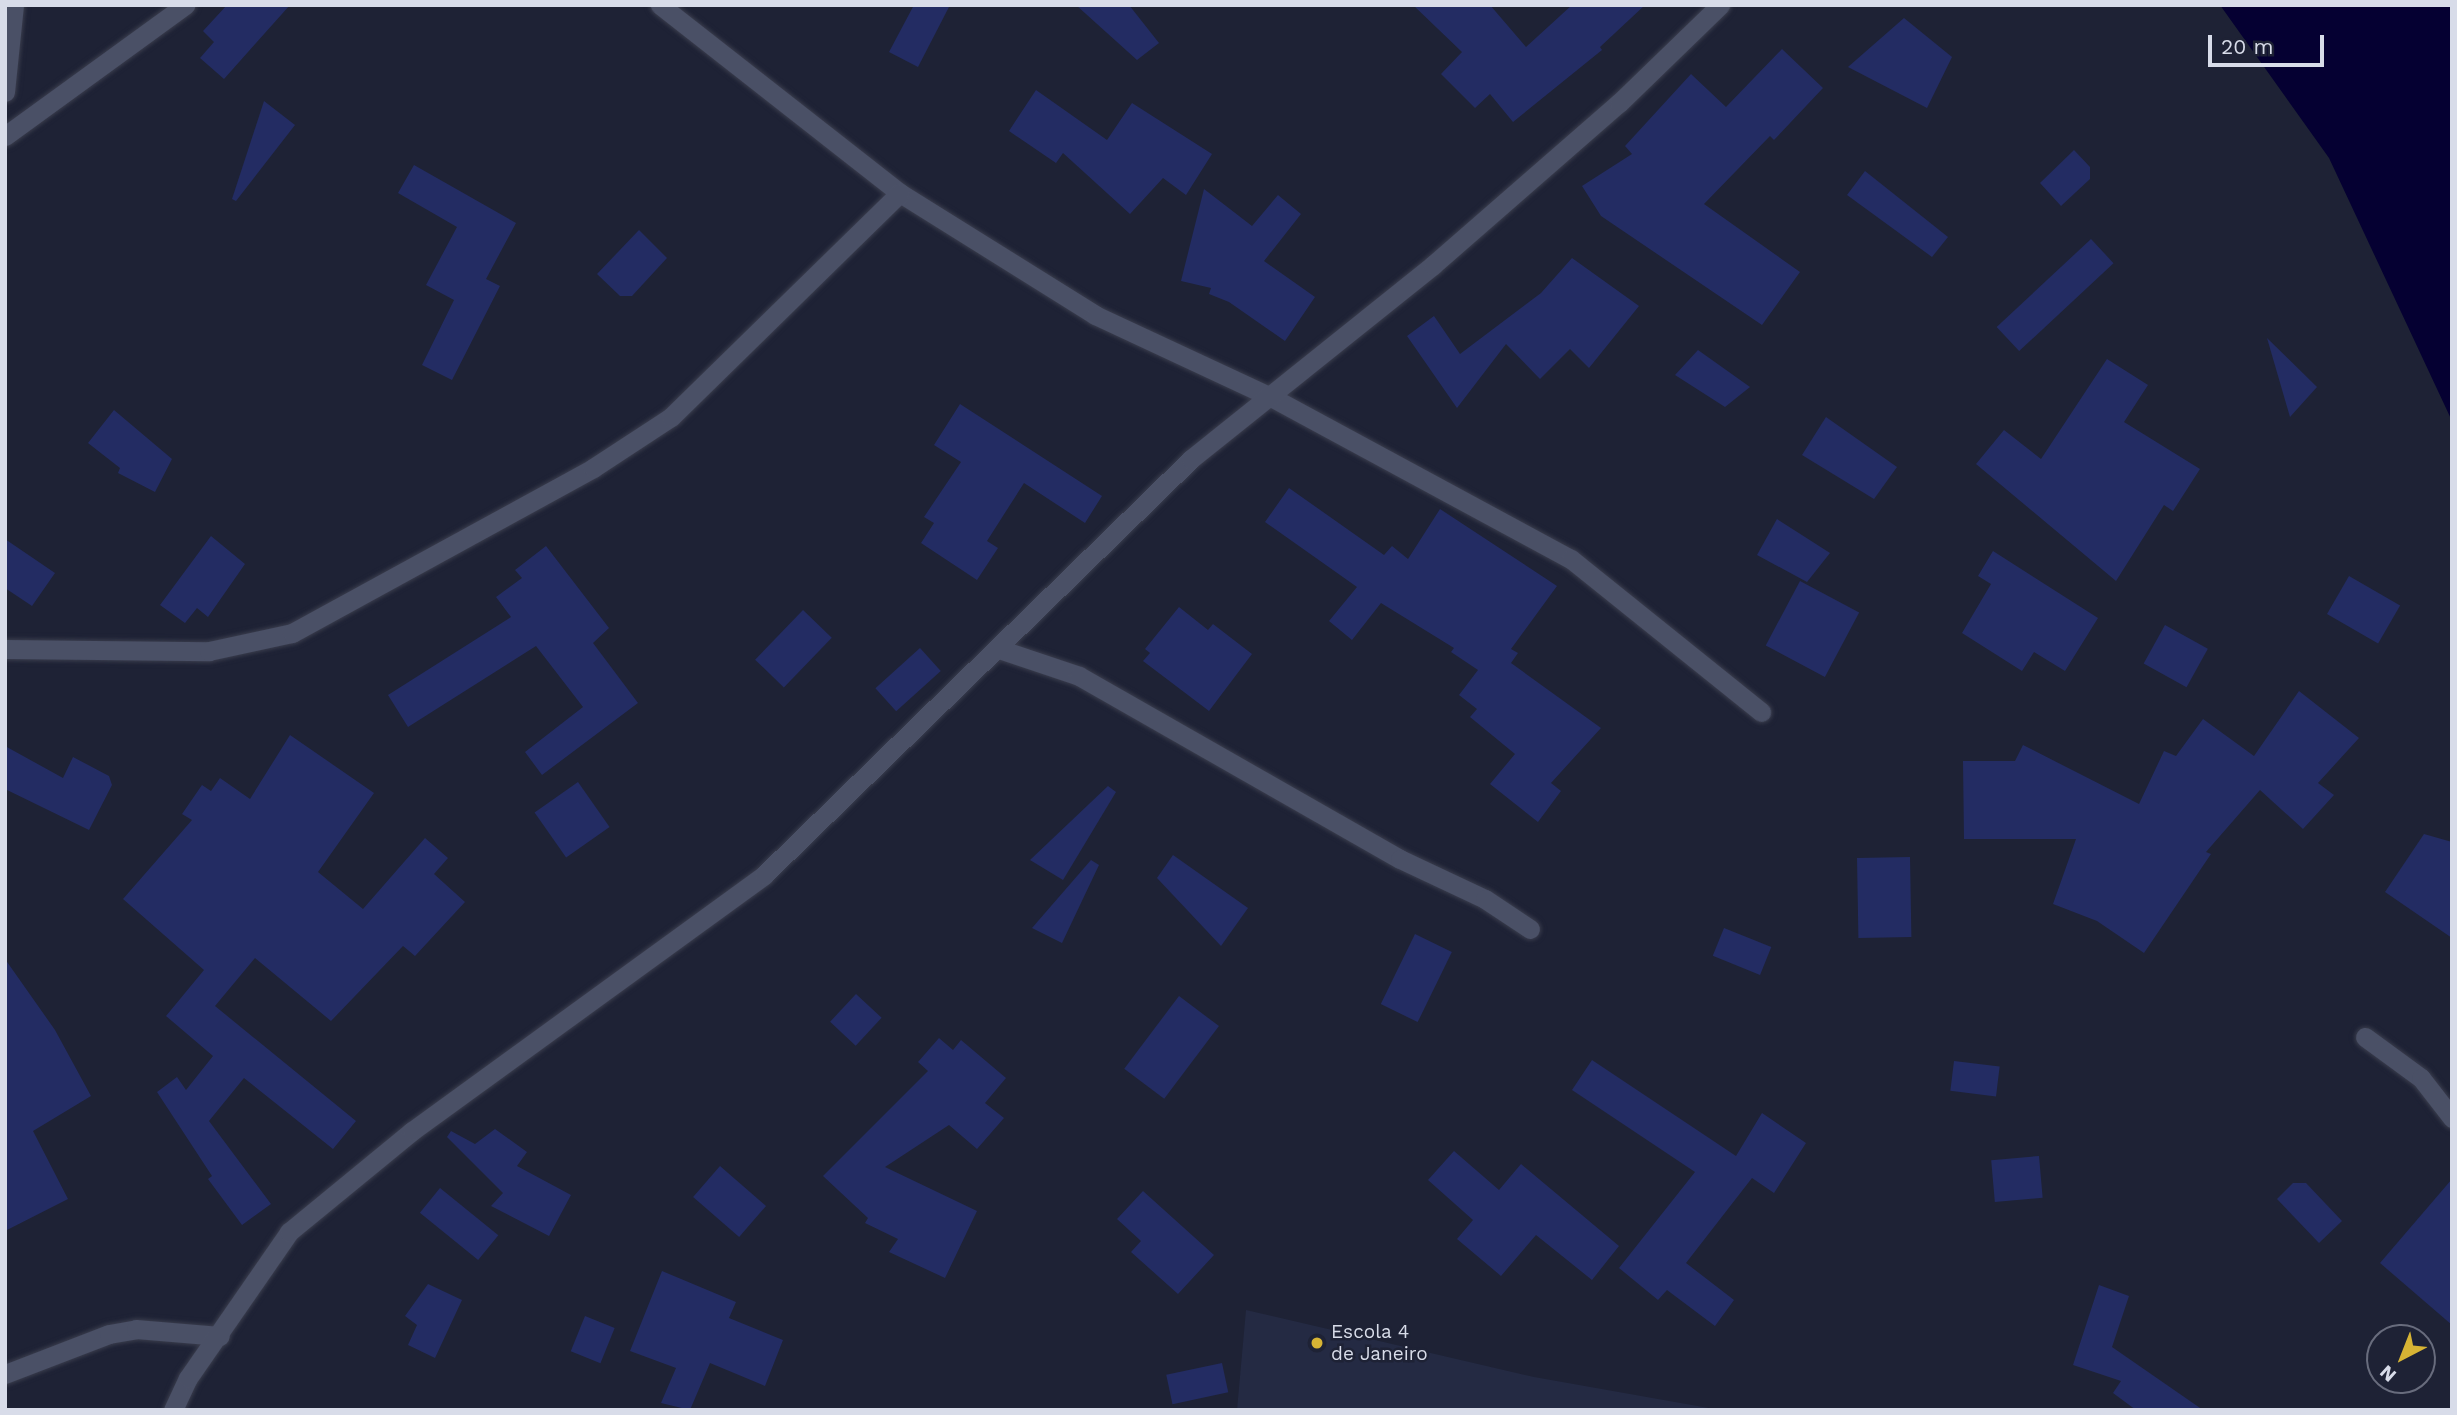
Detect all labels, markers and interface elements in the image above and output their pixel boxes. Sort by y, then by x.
scale bar [2212,21,2328,65]
text: 20 m [2221,34,2273,59]
place label: Escola 4 de Janeiro [1331,1321,1428,1365]
north arrow [2366,1324,2436,1394]
marker: Escola 4 de Janeiro [1309,1335,1325,1351]
text: N [2375,1360,2401,1387]

